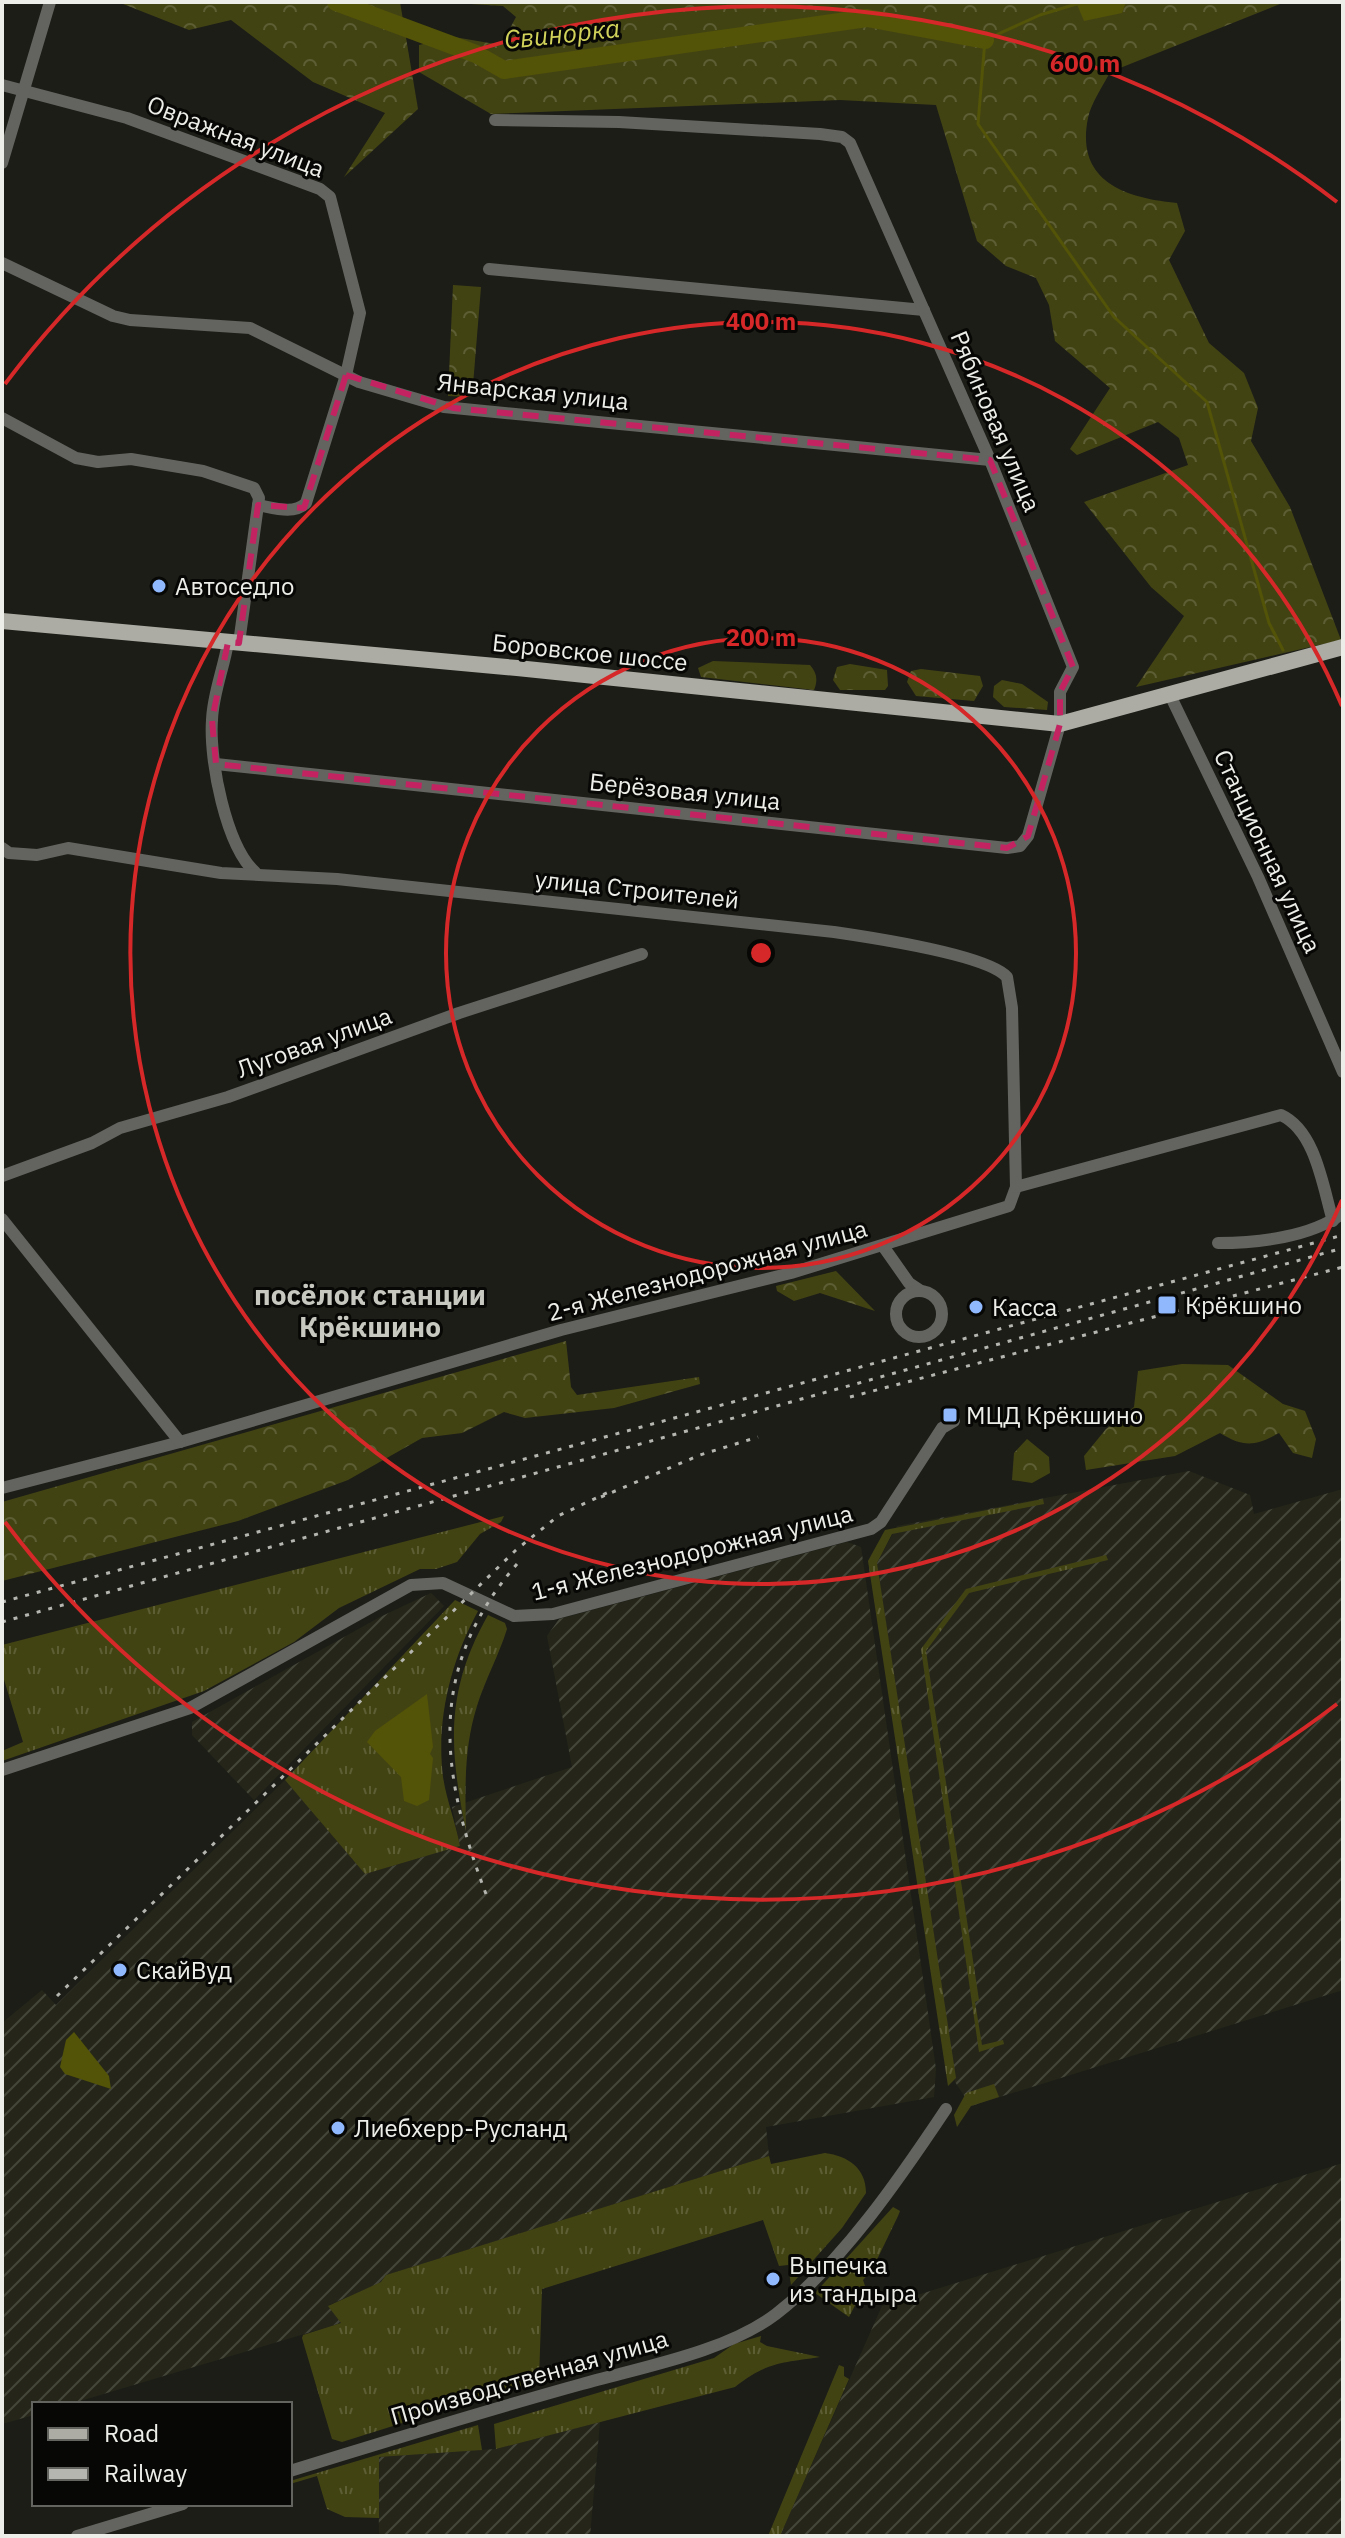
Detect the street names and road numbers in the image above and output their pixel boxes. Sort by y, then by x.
street label: Овражная улица [143,87,329,185]
street label: Рябиновая улица [943,326,1049,516]
street label: Январская улица [436,365,630,417]
street label: Боровское шоссе [491,626,689,678]
street label: Станционная улица [1207,744,1329,958]
street label: Берёзовая улица [588,765,782,817]
street label: улица Строителей [533,862,741,916]
street label: Луговая улица [232,999,396,1085]
street label: 2-я Железнодорожная улица [544,1212,871,1328]
street label: 1-я Железнодорожная улица [528,1497,856,1607]
street label: Производственная улица [386,2322,672,2432]

